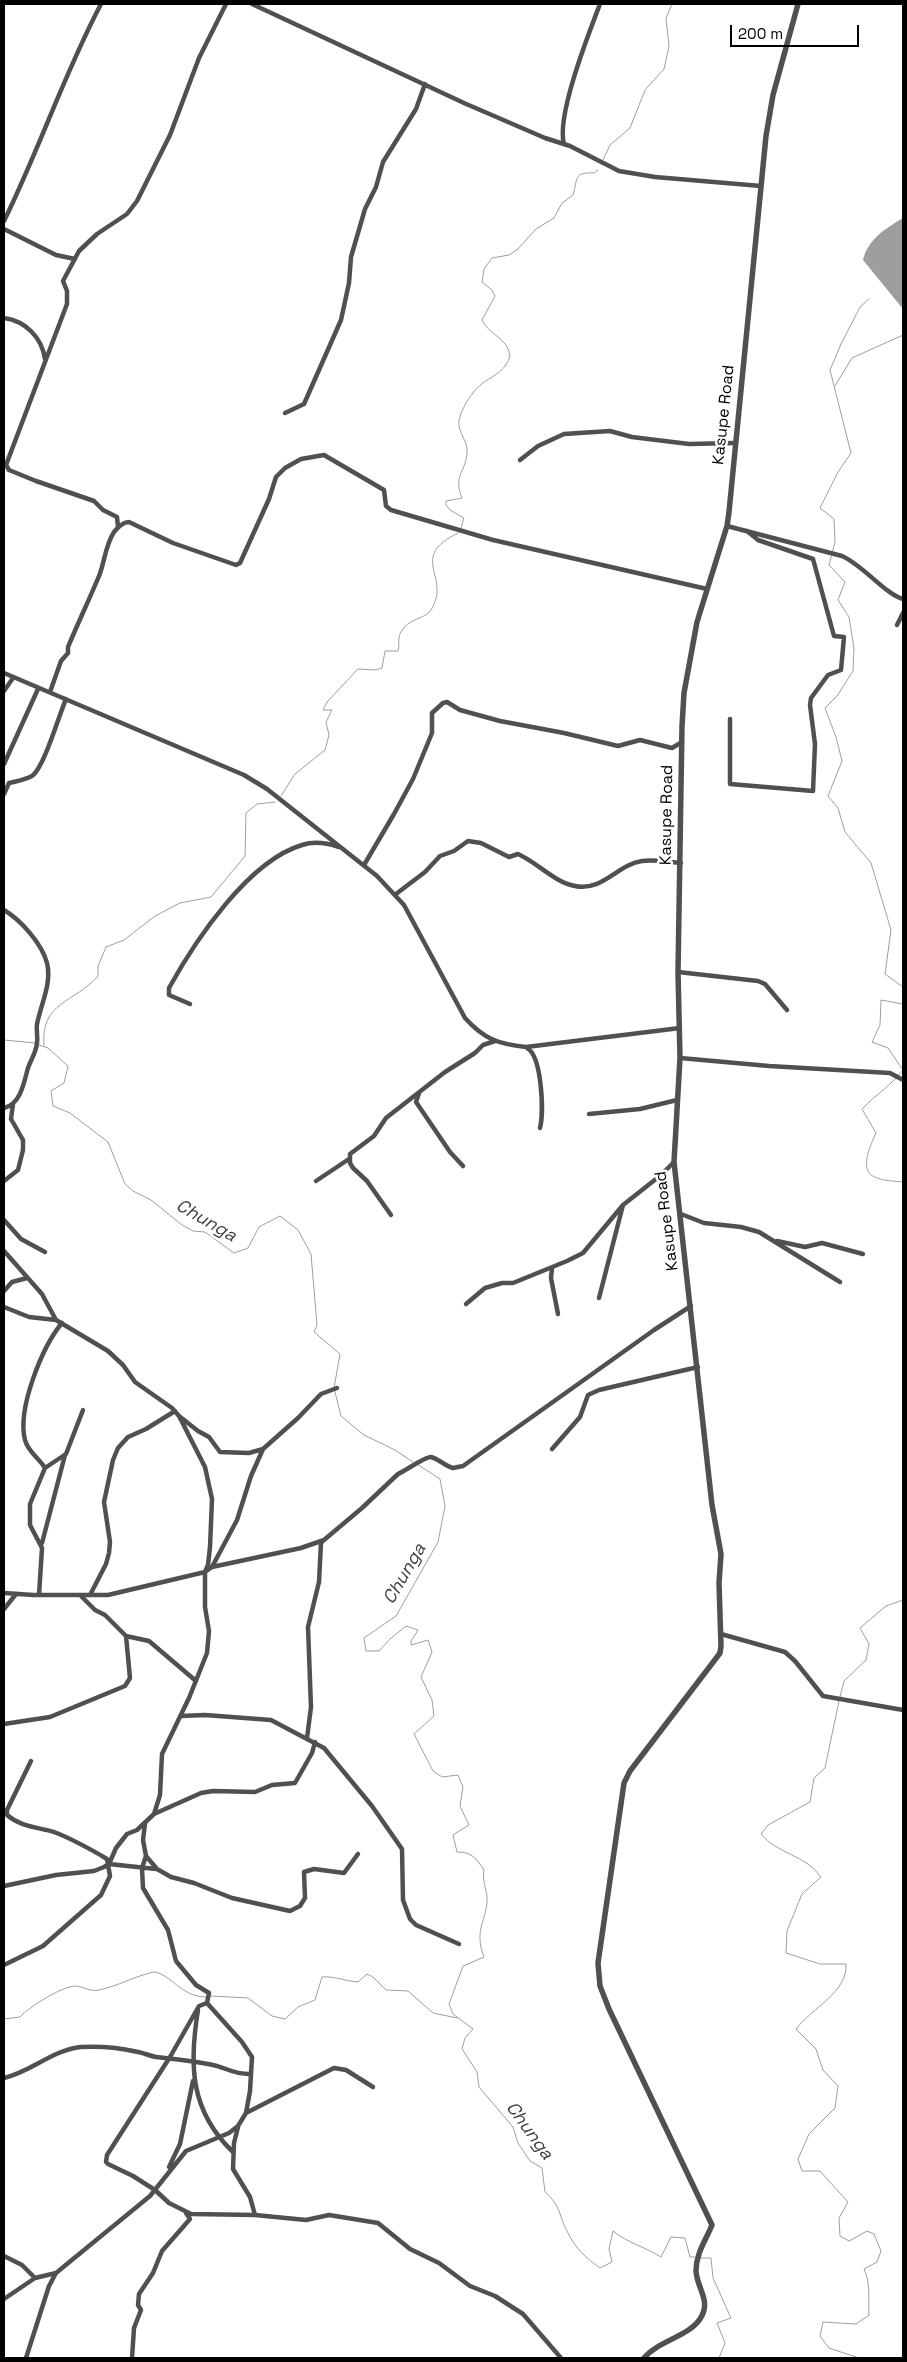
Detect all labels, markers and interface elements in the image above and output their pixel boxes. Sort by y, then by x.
scale bar [732,15,861,47]
text: 200 m [738,24,783,43]
street label: Kasupe Road [709,364,739,466]
street label: Kasupe Road [657,765,677,865]
street label: Kasupe Road [651,1170,683,1272]
water label: Chunga [172,1195,240,1247]
water label: Chunga [379,1540,431,1608]
water label: Chunga [501,2098,557,2164]

